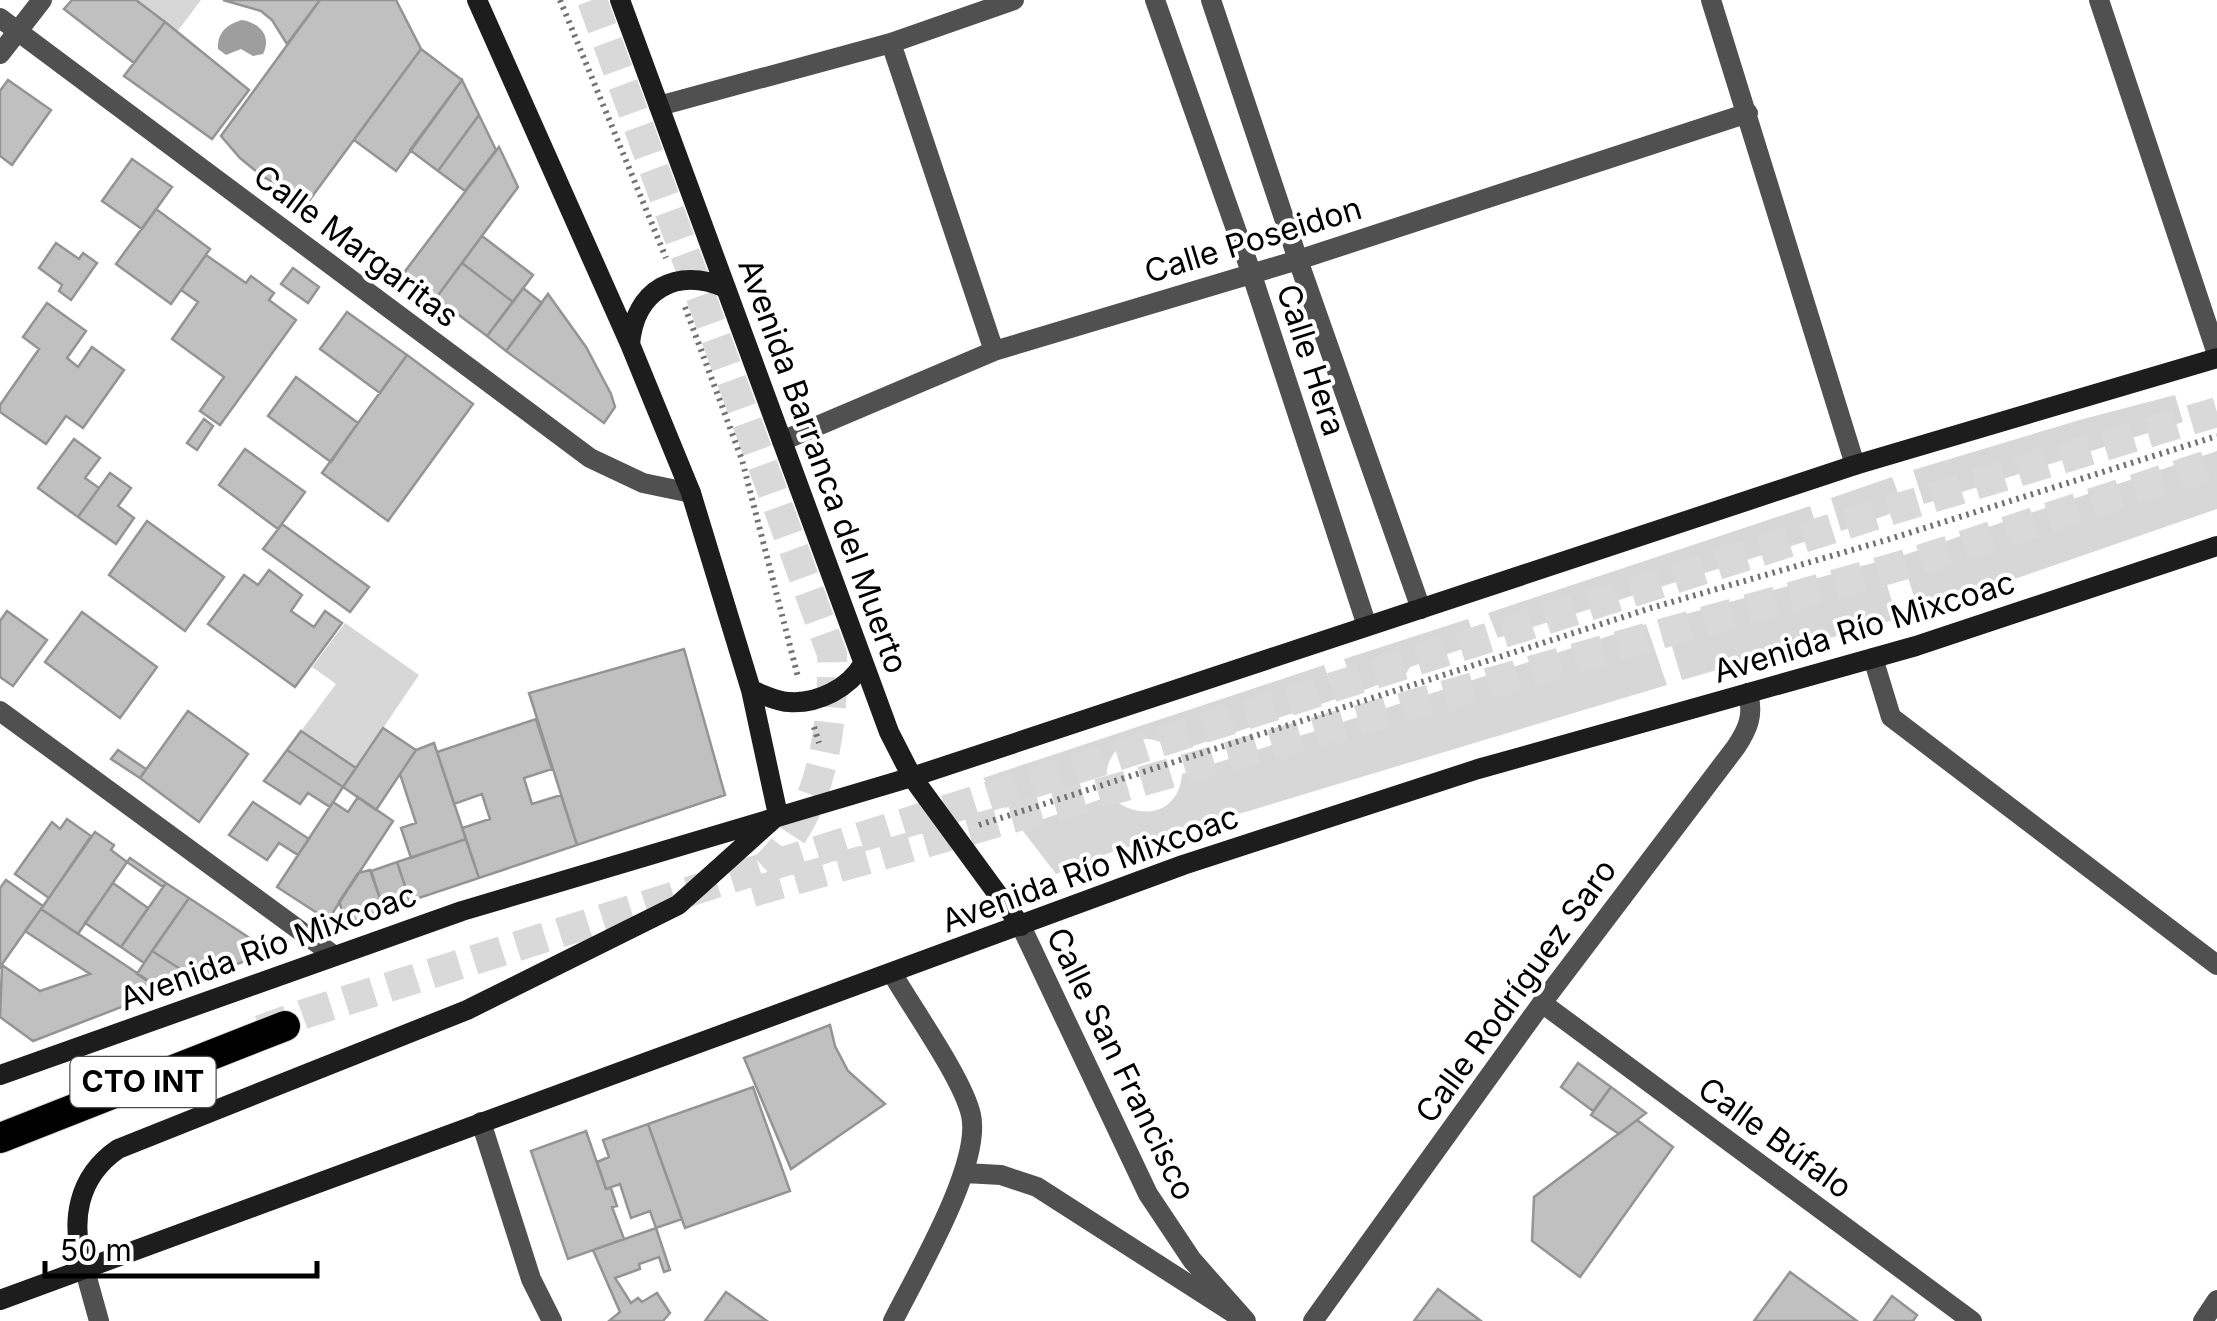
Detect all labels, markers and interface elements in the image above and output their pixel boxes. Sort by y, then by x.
street label: Calle Margaritas [246,156,466,335]
street label: Calle Poseidon [1140,188,1366,291]
street label: Avenida Barranca del Muerto [730,253,917,679]
street label: Calle Hera [1269,279,1354,441]
street label: Avenida Río Mixcoac [1708,562,2019,691]
street label: Avenida Río Mixcoac [936,797,1244,940]
street label: Calle Rodríguez Saro [1407,851,1624,1130]
street label: Avenida Río Mixcoac [114,875,422,1018]
street label: Calle San Francisco [1039,921,1204,1206]
road number: CTO INT [70,1057,216,1107]
street label: Calle Búfalo [1691,1069,1860,1206]
scale bar [45,1216,318,1278]
text: 50 m [60,1232,132,1268]

